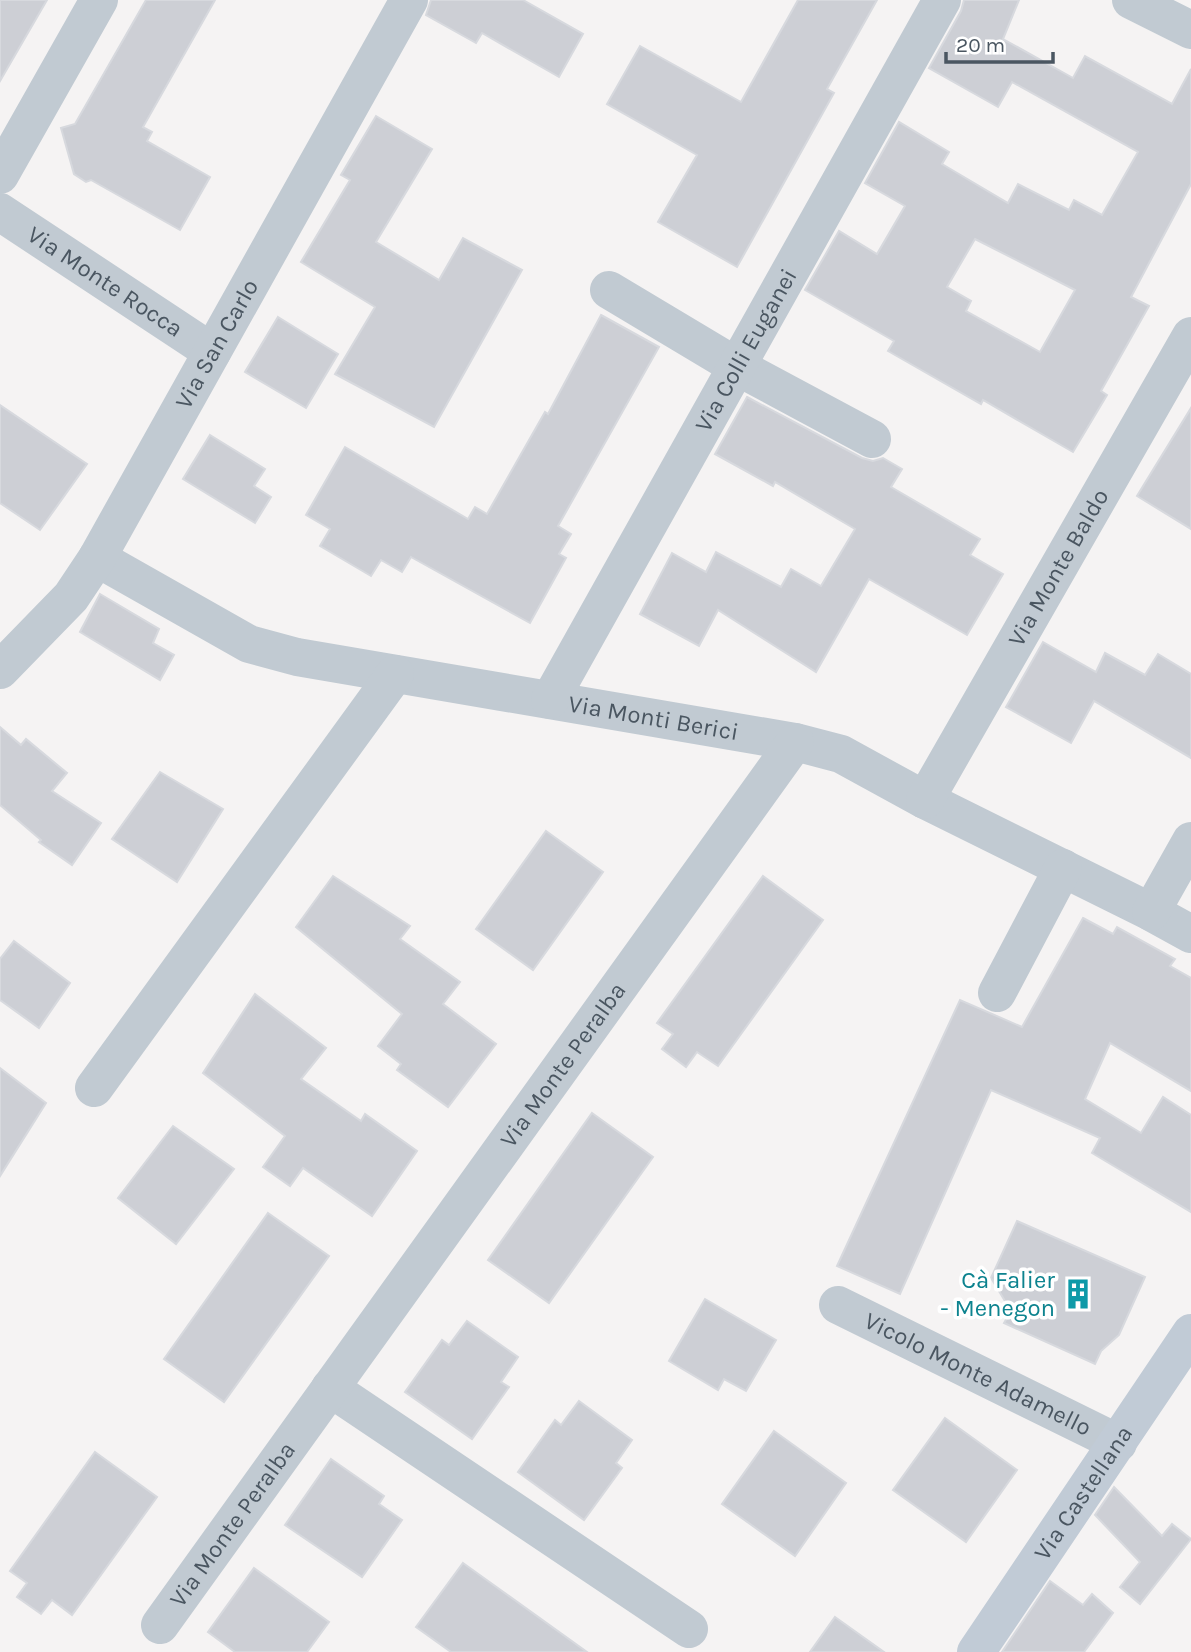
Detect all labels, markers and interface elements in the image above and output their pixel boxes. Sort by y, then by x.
scale bar [946,21,1053,65]
text: 20 m [956,33,1005,57]
street label: Via Monte Rocca [22,220,188,343]
street label: Via Colli Euganei [689,264,803,437]
street label: Via San Carlo [169,274,264,414]
street label: Via Monte Baldo [1002,484,1114,651]
street label: Via Monti Berici [566,690,741,746]
street label: Via Monte Peralba [494,977,632,1153]
place label: Cà Falier - Menegon [940,1266,1055,1322]
building icon: Cà Falier - Menegon [1061,1277,1095,1311]
street label: Vicolo Monte Adamello [860,1306,1096,1442]
street label: Via Castellana [1028,1420,1138,1565]
street label: Via Monte Peralba [164,1436,301,1612]

